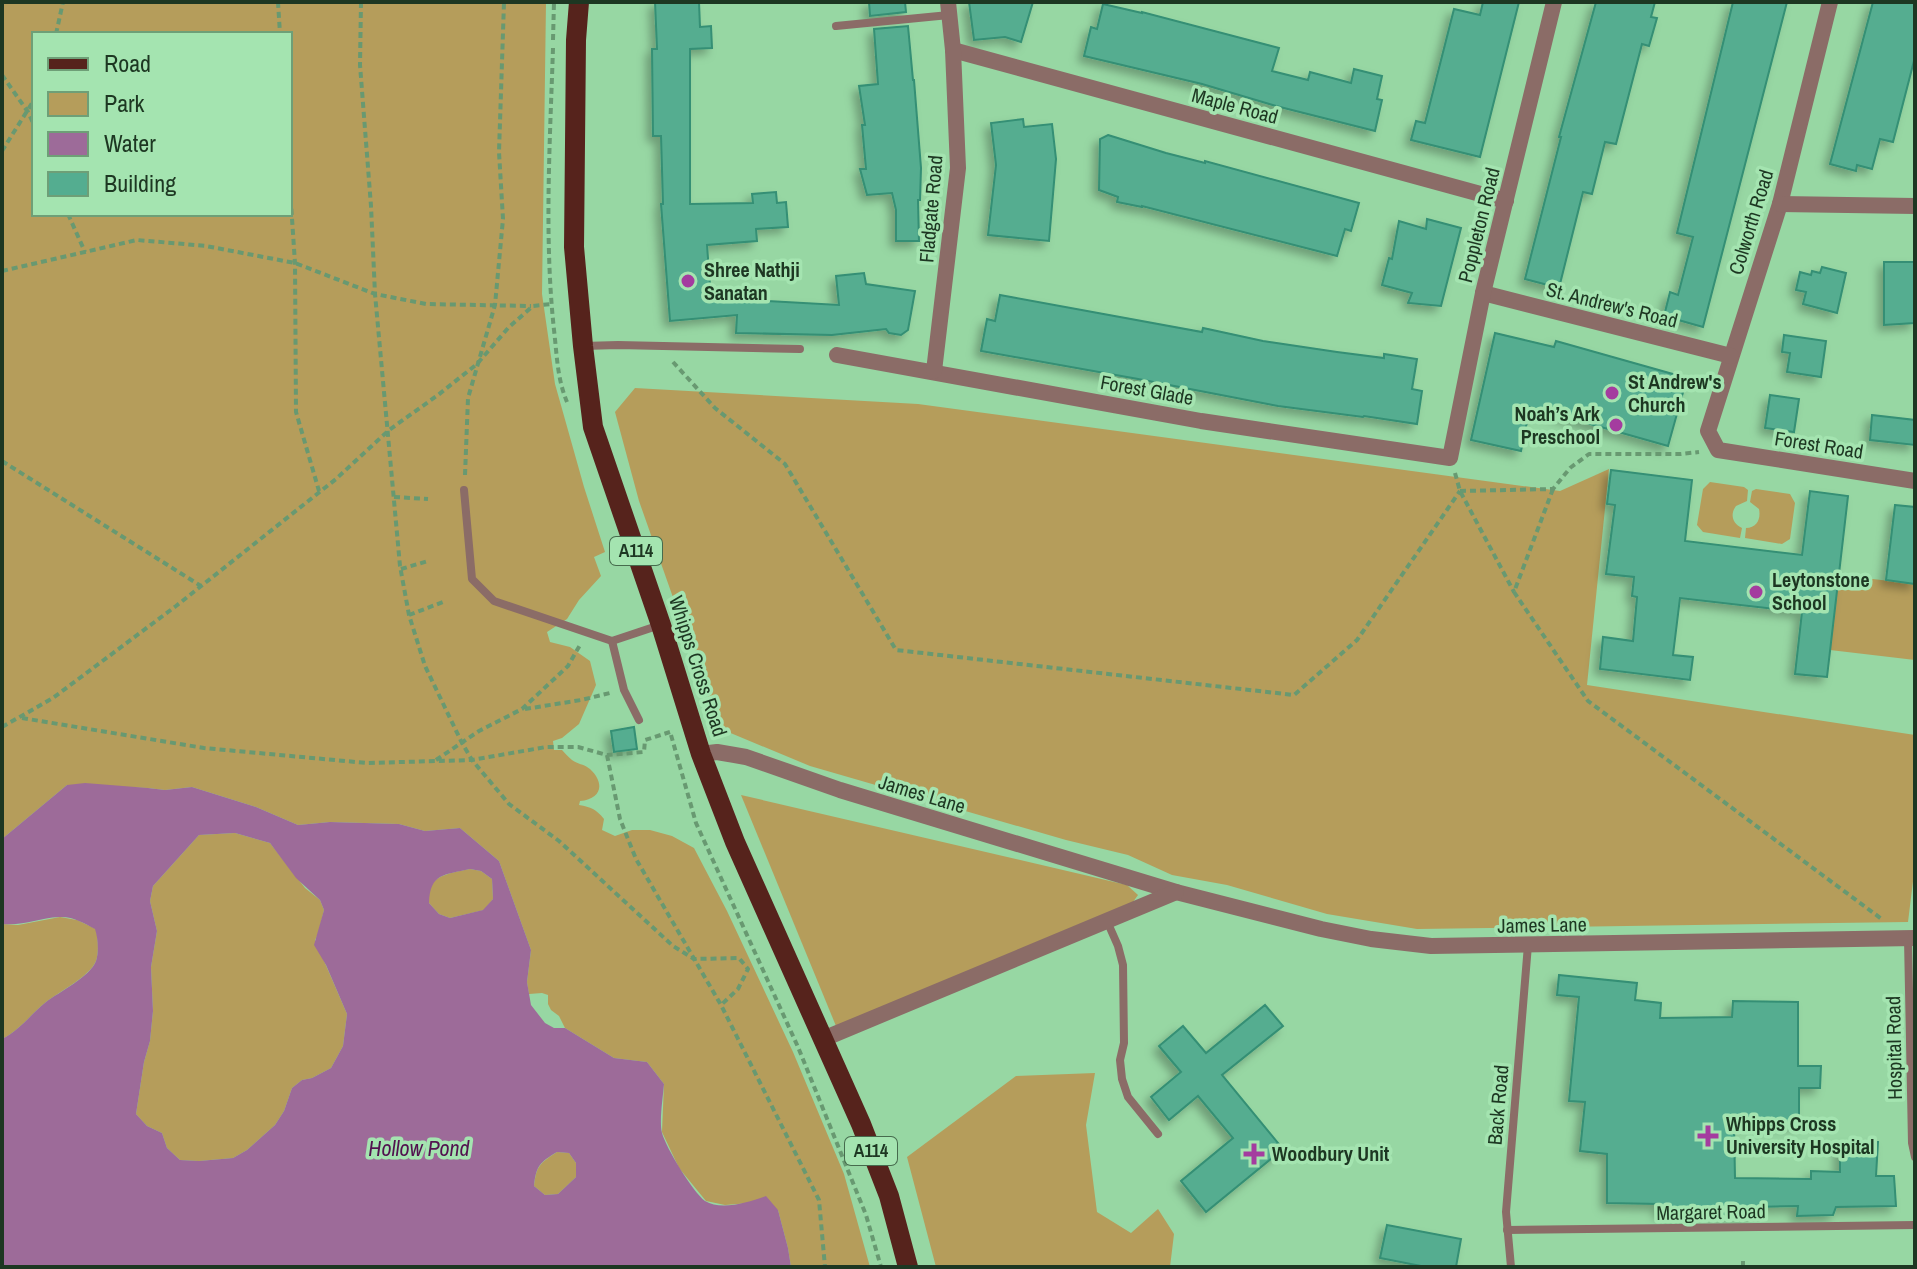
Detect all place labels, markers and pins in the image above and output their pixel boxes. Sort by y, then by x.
place label: Shree Nathji Sanatan [704,256,800,306]
marker: Shree Nathji Sanatan [679,272,697,290]
place label: St Andrew's Church [1628,368,1722,418]
marker: St Andrew's Church [1603,384,1621,402]
place label: Noah’s Ark Preschool [1515,400,1601,450]
marker: Noah’s Ark Preschool [1607,416,1625,434]
place label: Leytonstone School [1772,566,1870,616]
marker: Leytonstone School [1747,583,1765,601]
place label: Whipps Cross University Hospital [1726,1110,1875,1160]
marker: Whipps Cross University Hospital [1697,1125,1719,1147]
place label: Woodbury Unit [1272,1140,1390,1167]
marker: Woodbury Unit [1243,1143,1265,1165]

